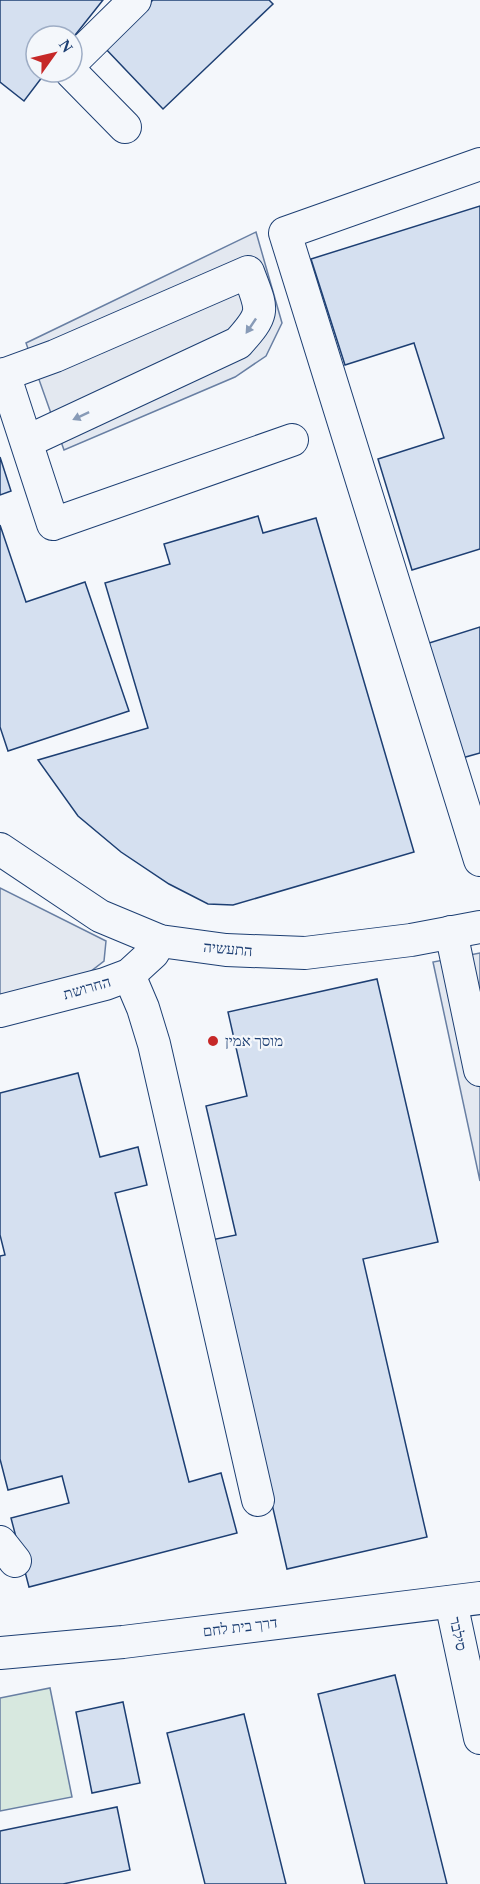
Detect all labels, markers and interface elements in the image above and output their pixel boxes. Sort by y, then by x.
north arrow [24,24,84,84]
text: N [56,36,77,56]
one-way arrow [246,317,257,334]
one-way arrow [72,411,90,421]
street label: התעשיה [203,939,253,959]
street label: החרושת [61,974,113,1002]
place label: מוסך אמין [225,1033,283,1049]
marker: מוסך אמין [206,1034,220,1048]
street label: דרך בית לחם [202,1614,278,1640]
street label: סילבר [447,1616,469,1652]

